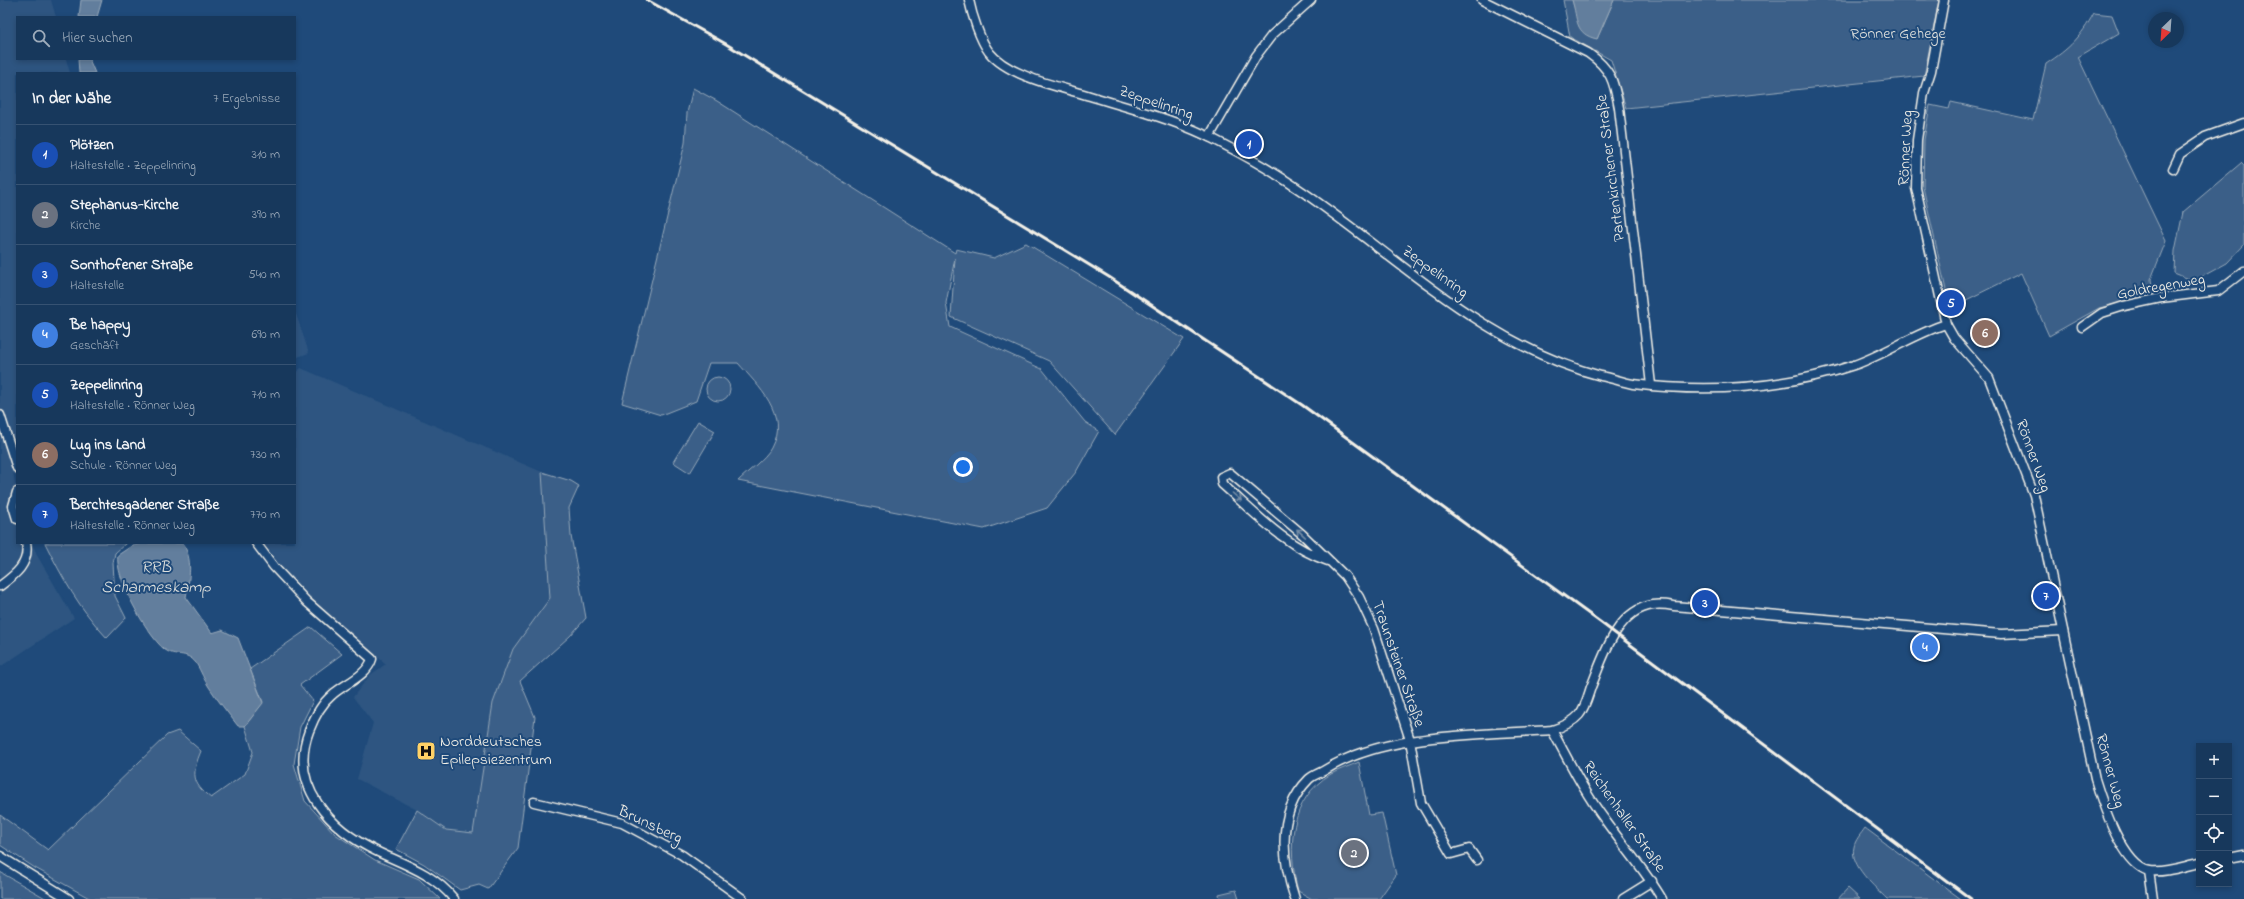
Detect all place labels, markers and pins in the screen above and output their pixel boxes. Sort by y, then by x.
pin: 1 [1236,129,1262,159]
pin: 5 [1938,288,1964,318]
pin: 6 [1972,318,1998,348]
pin: 7 [2033,581,2059,611]
pin: 3 [1692,588,1718,618]
pin: 4 [1912,632,1938,662]
place label: Norddeutsches Epilepsiezentrum [440,730,552,772]
hospital icon: Norddeutsches Epilepsiezentrum [415,740,437,762]
pin: 2 [1341,838,1367,868]

